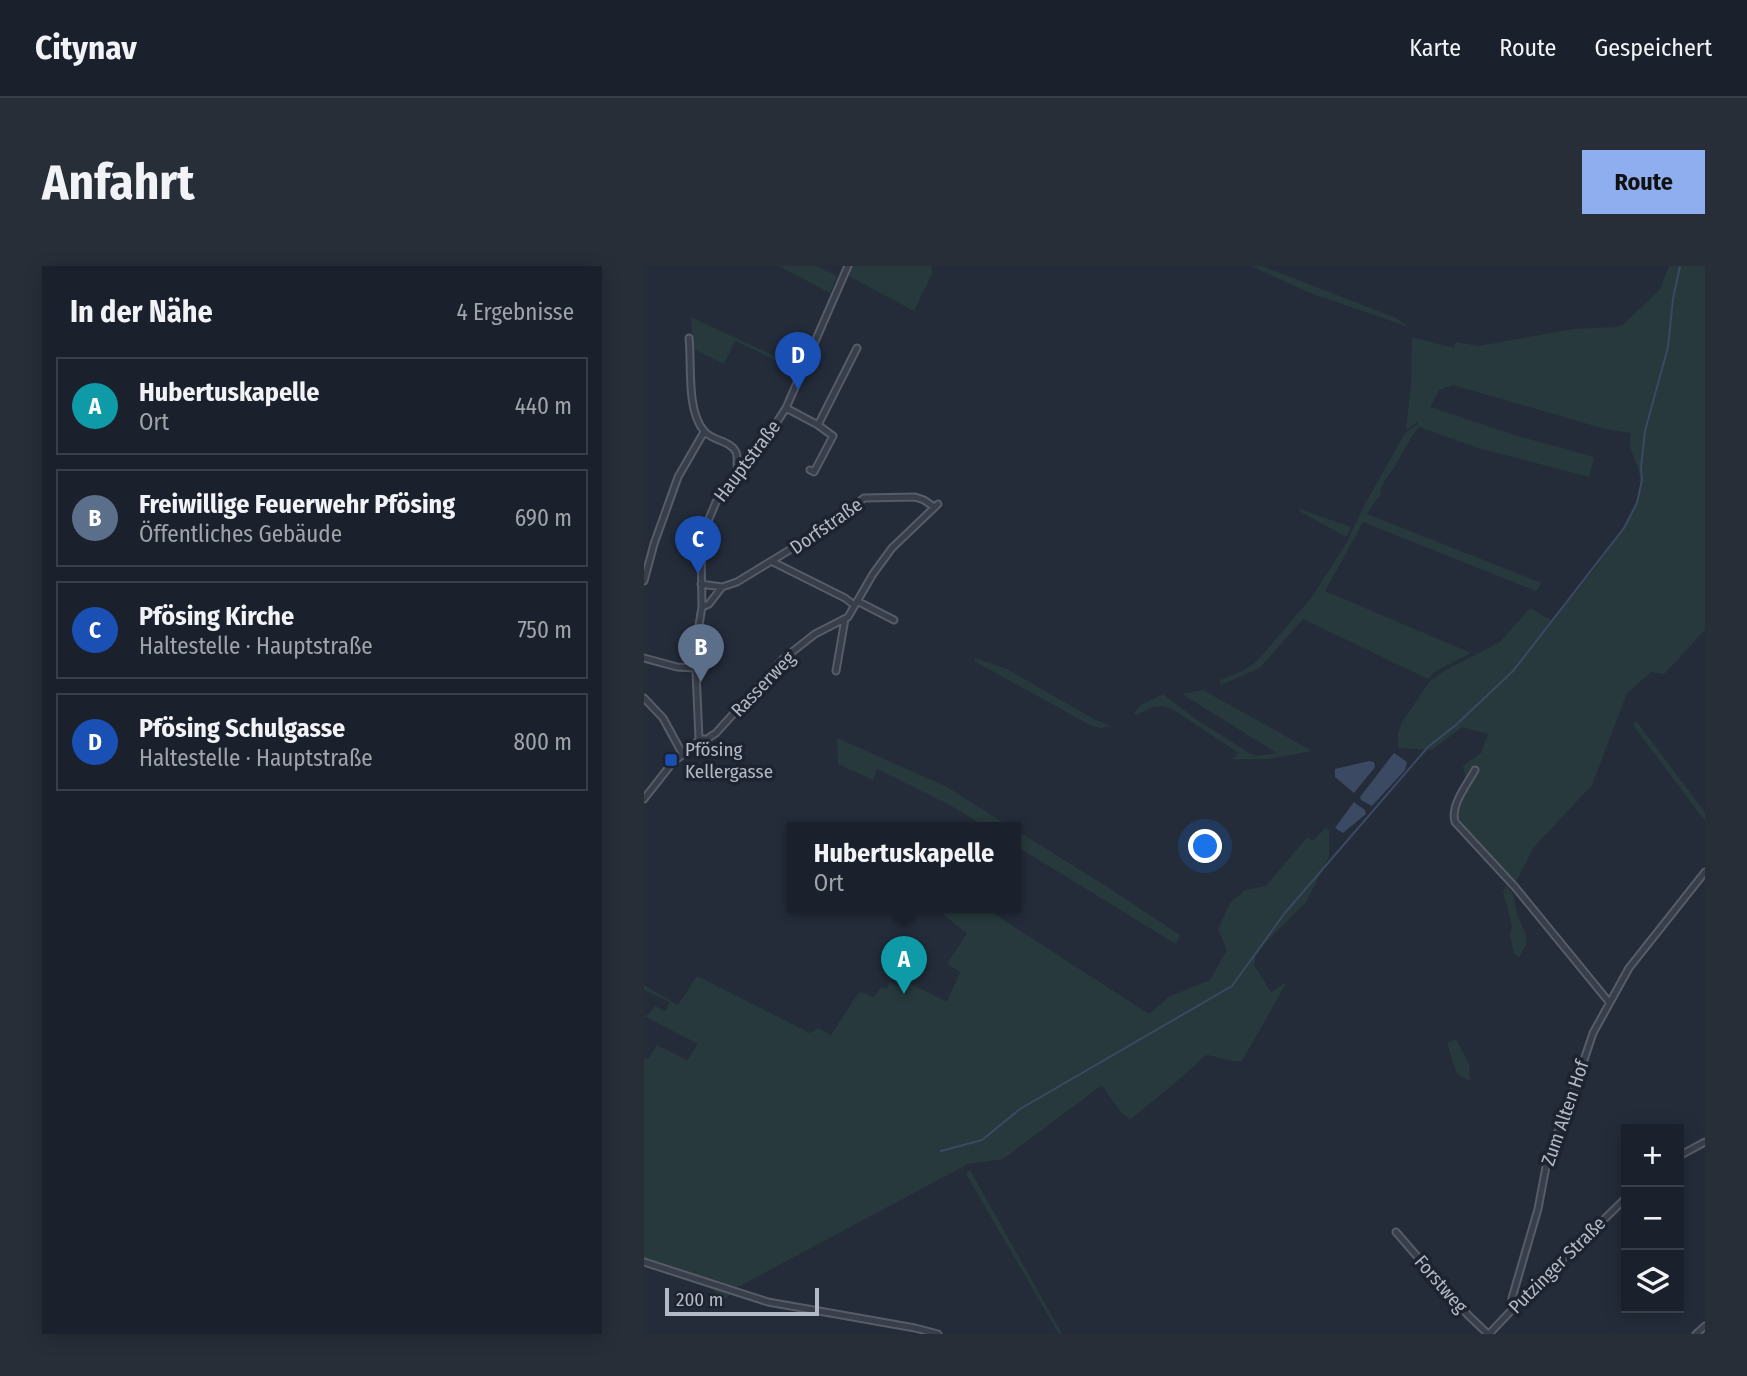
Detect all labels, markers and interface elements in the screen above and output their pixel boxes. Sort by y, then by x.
text: Citynav [35,28,137,68]
text: Karte [1409,34,1461,62]
text: Route [1499,34,1556,62]
text: Gespeichert [1594,34,1712,62]
button: Route [1582,150,1705,214]
text: Anfahrt [42,153,195,212]
text: In der Nähe [70,294,213,330]
text: 4 Ergebnisse [456,298,574,326]
pin: D [775,332,821,390]
text: Hubertuskapelle [139,377,319,408]
text: A [89,392,101,420]
text: 440 m [515,392,572,420]
text: Ort [139,408,169,436]
street label: Hauptstraße [709,416,785,506]
text: Freiwillige Feuerwehr Pfösing [139,489,455,520]
street label: Dorfstraße [786,493,866,559]
text: B [89,504,101,532]
text: 690 m [515,504,572,532]
pin: C [675,516,721,574]
text: Öffentliches Gebäude [139,520,342,548]
text: Pfösing Kirche [139,601,294,632]
text: C [89,616,101,644]
text: 750 m [517,616,572,644]
pin: B [678,624,724,682]
text: Haltestelle · Hauptstraße [139,632,373,660]
street label: Rasserweg [726,646,800,722]
text: Pfösing Schulgasse [139,713,345,744]
text: D [88,728,102,756]
text: 800 m [513,728,572,756]
place label: Pfösing Kellergasse [685,738,773,783]
text: Haltestelle · Hauptstraße [139,744,373,772]
marker: Pfösing Kellergasse [663,752,679,768]
popup [787,822,1021,913]
your location [1188,829,1222,863]
text: Hubertuskapelle [814,838,994,869]
text: Ort [814,869,844,897]
pin: A [881,936,927,994]
street label: Zum Alten Hof [1536,1056,1594,1169]
map controls [1621,1124,1684,1313]
button: + [1621,1124,1684,1187]
button: − [1621,1187,1684,1250]
street label: Putzinger Straße [1504,1212,1610,1318]
street label: Forstweg [1410,1250,1472,1318]
button: layers [1621,1250,1684,1313]
scale bar [665,1285,819,1317]
text: 200 m [676,1288,723,1311]

